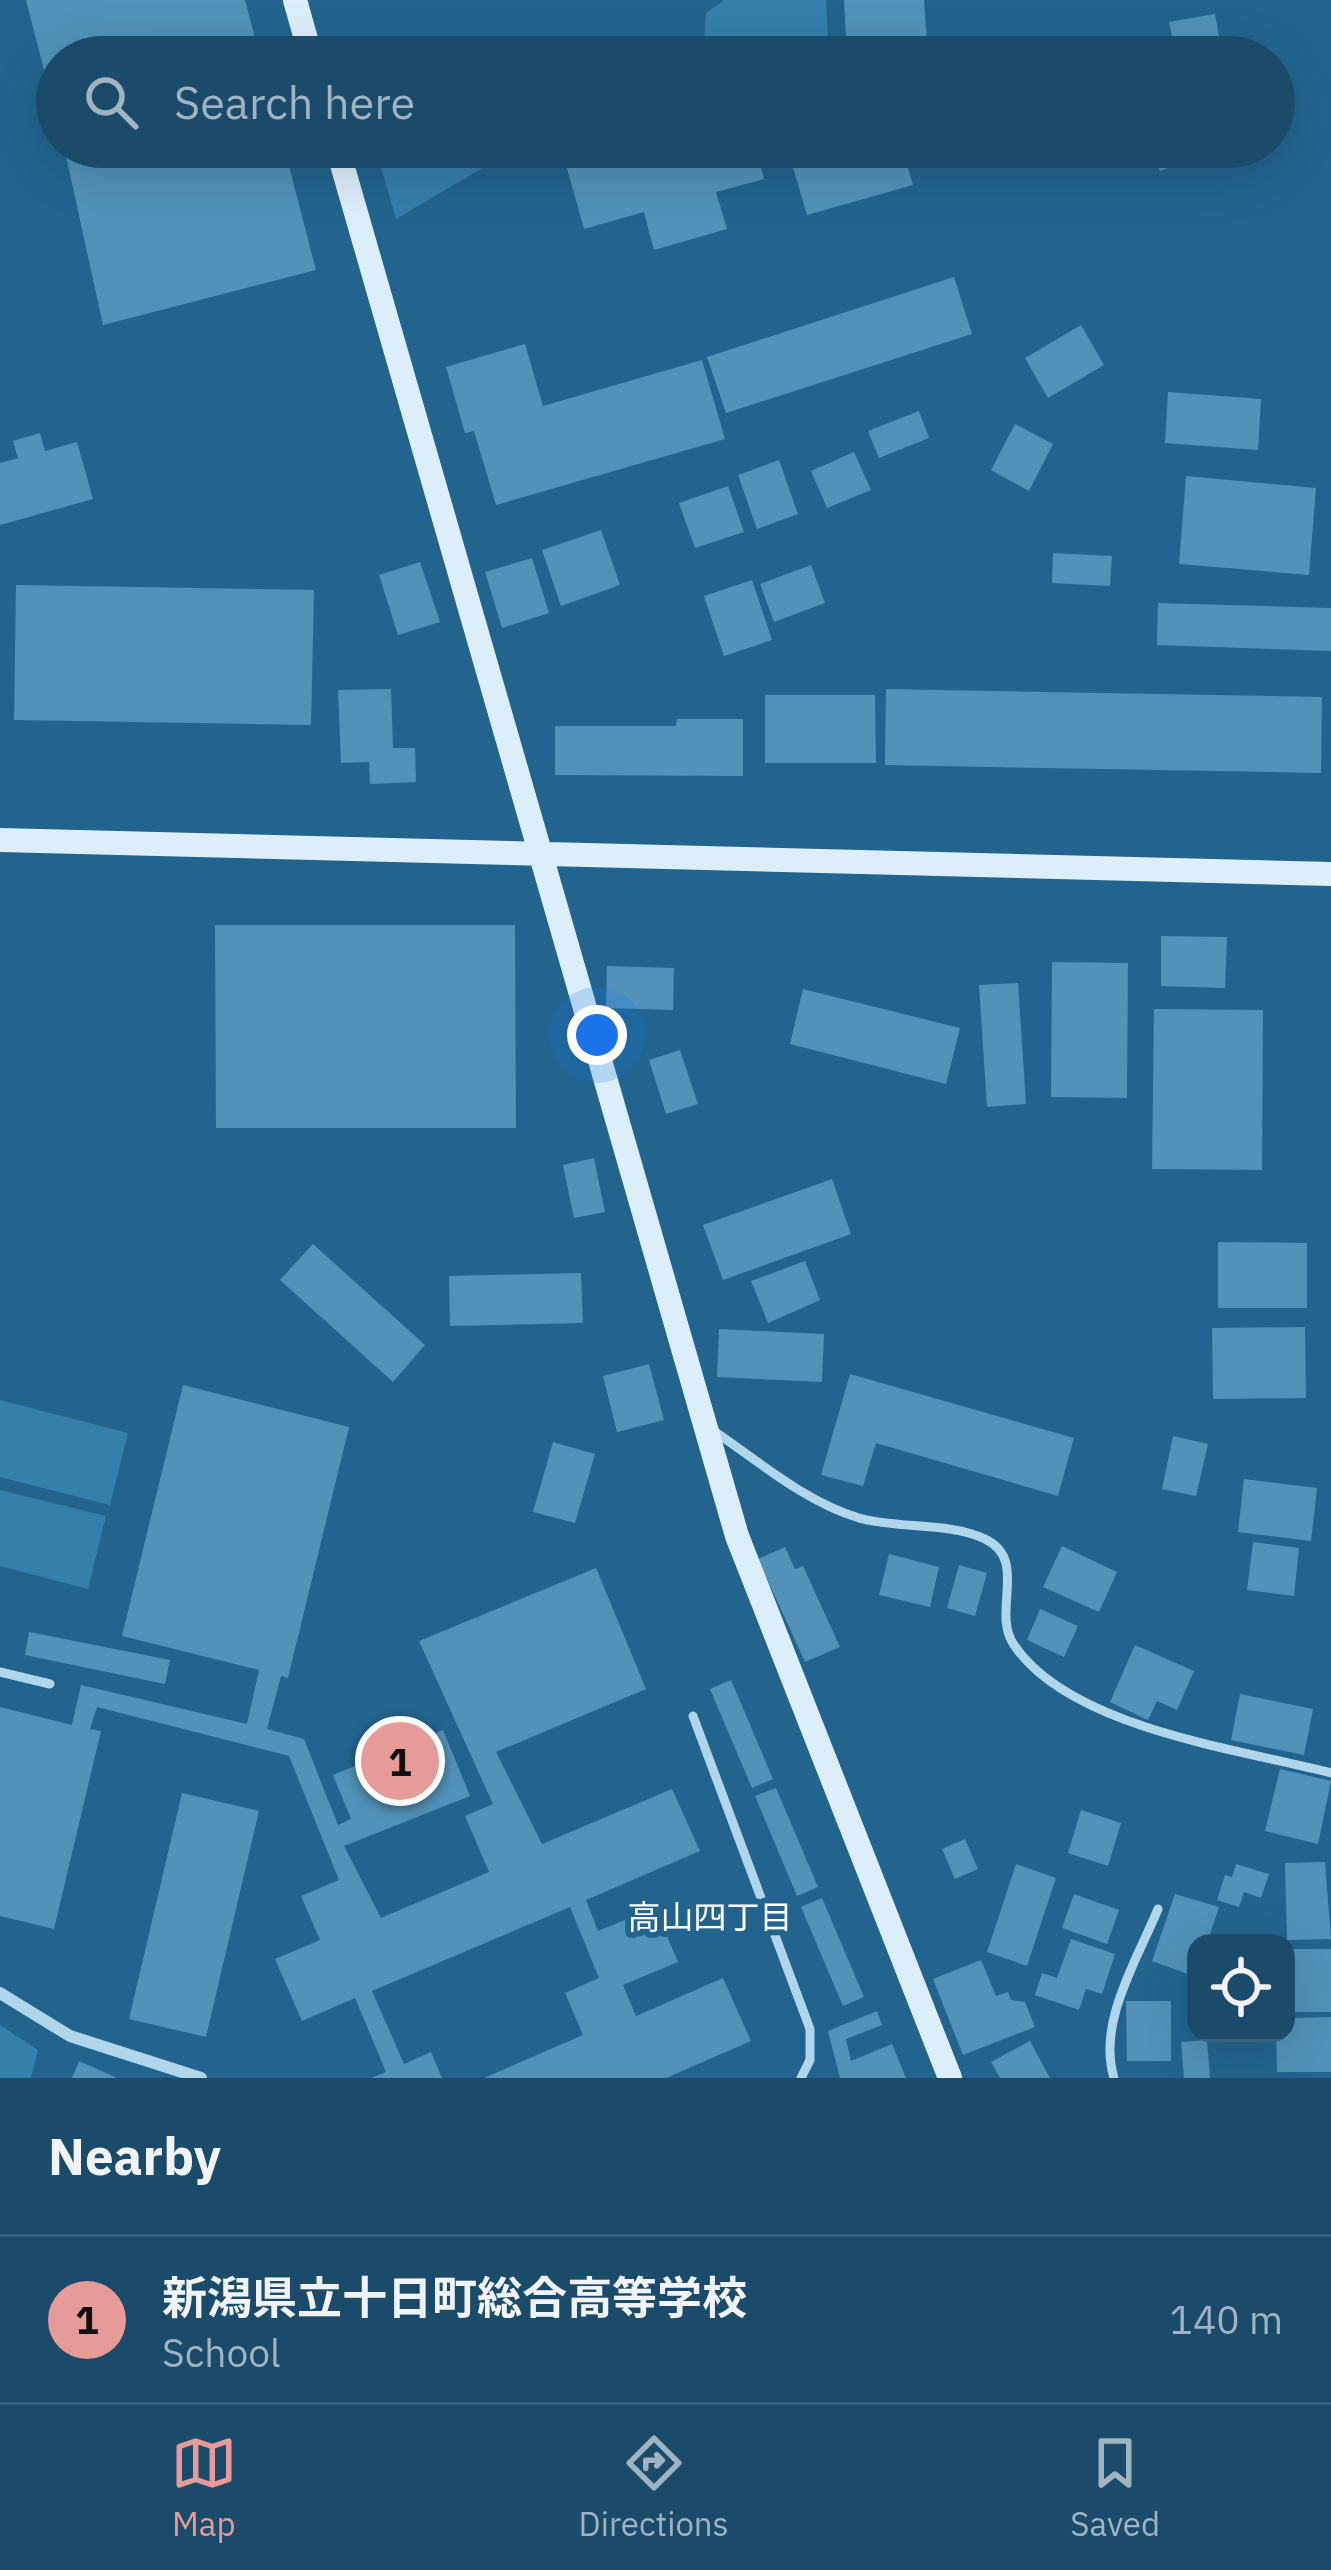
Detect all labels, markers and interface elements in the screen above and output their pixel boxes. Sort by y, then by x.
search box [36,36,1295,168]
icon: search [78,69,144,135]
text: Search here [174,73,415,131]
your location [567,1005,627,1065]
pin: 1 [361,1716,439,1806]
district label: 高山四丁目 [628,1895,793,1938]
map controls [1187,1934,1295,2042]
button: locate [1187,1934,1295,2042]
text: Nearby [48,2123,221,2189]
text: 新潟県立十日町総合高等学校 [162,2268,747,2326]
text: 1 [75,2294,99,2345]
text: 140 m [1170,2294,1283,2345]
text: School [162,2327,281,2378]
tab: Map [171,2430,237,2545]
tab: Directions [579,2430,729,2545]
tab: Saved [1070,2430,1160,2545]

